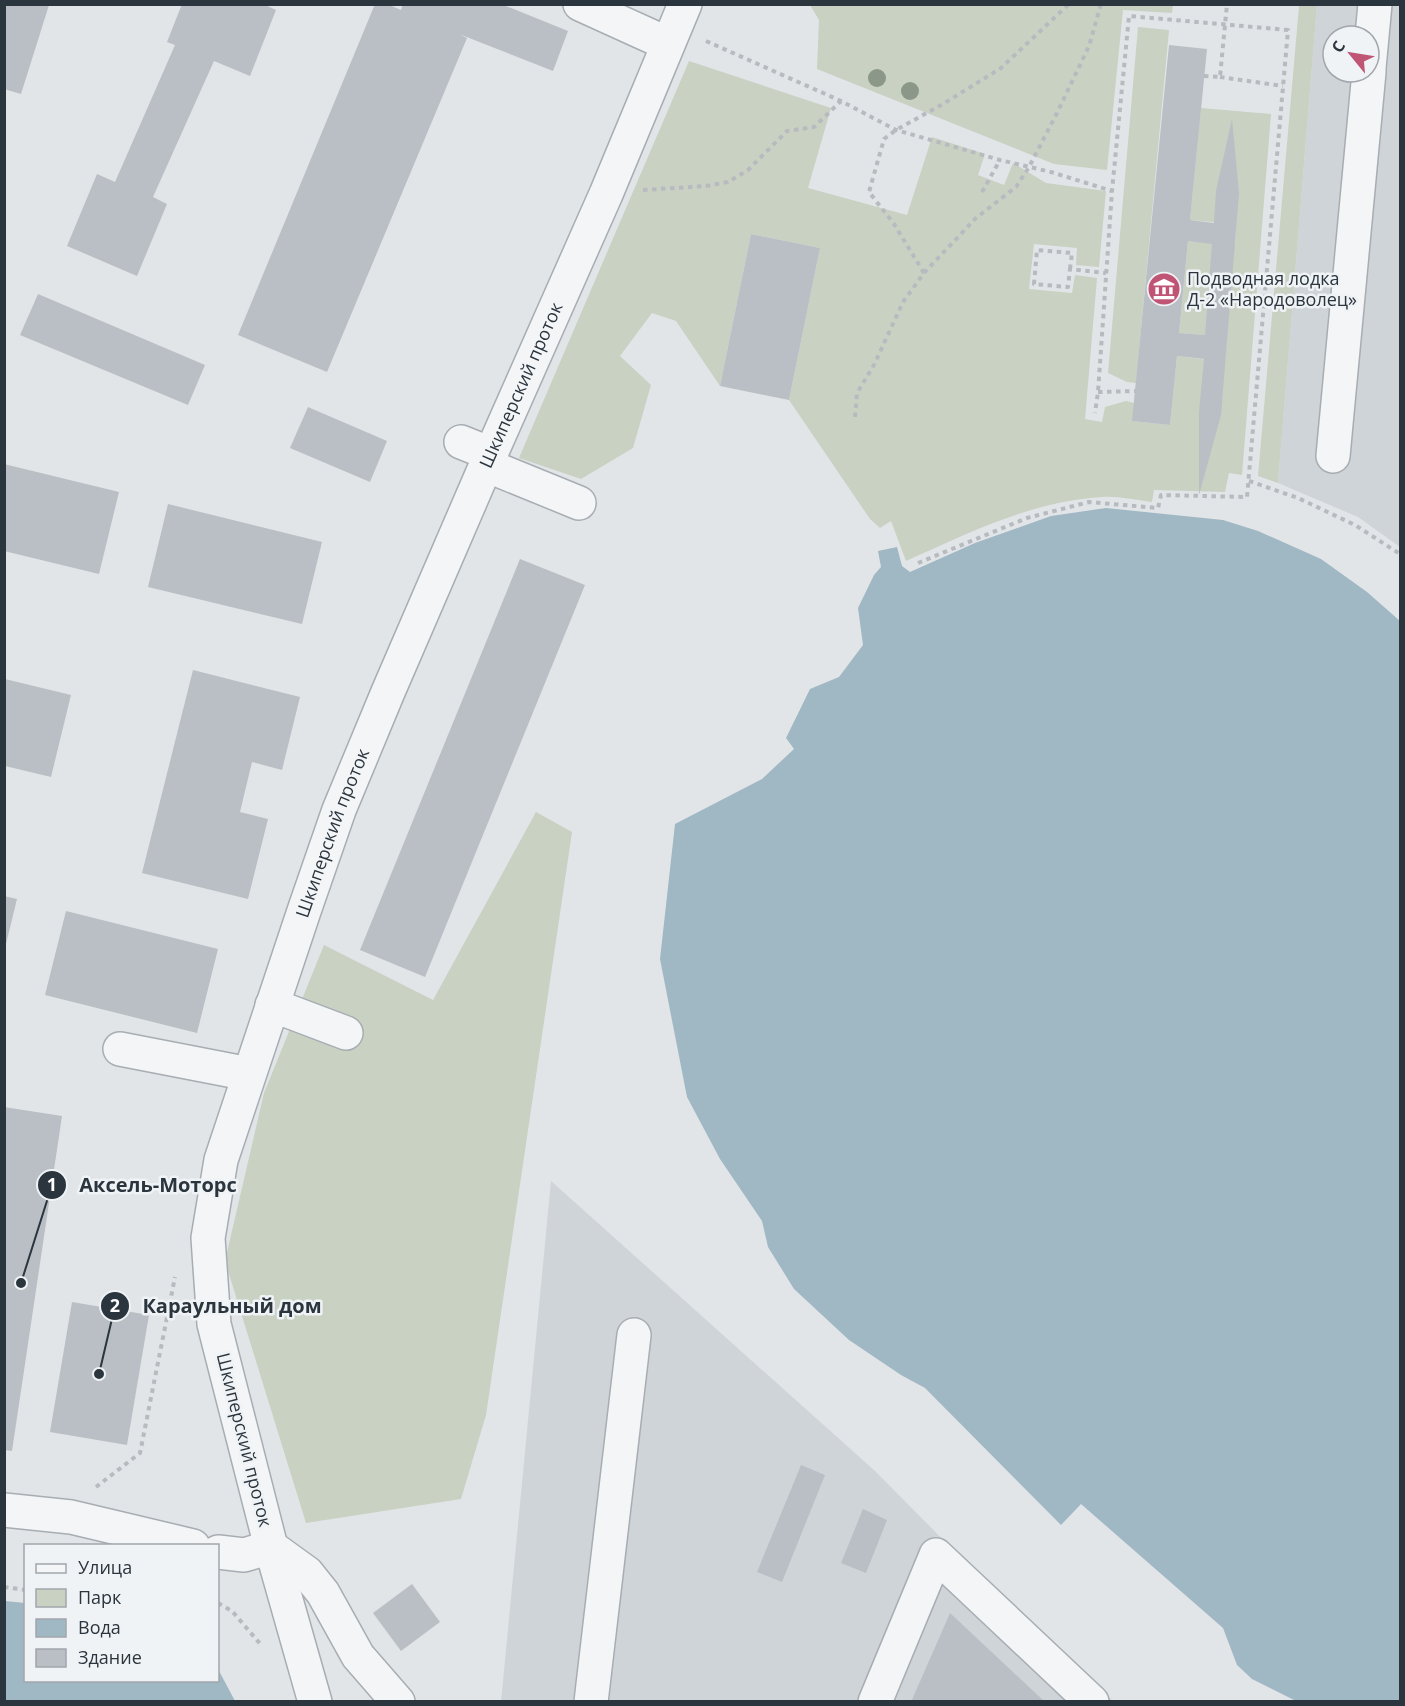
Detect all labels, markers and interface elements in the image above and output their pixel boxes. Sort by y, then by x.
north arrow [1321,24,1381,84]
text: С [1326,37,1350,56]
place label: Подводная лодка Д-2 «Народоволец» [1187,266,1357,311]
museum icon: Подводная лодка Д-2 «Народоволец» [1146,271,1182,307]
street label: Шкиперский проток [473,298,568,472]
street label: Шкиперский проток [290,744,375,921]
callout: Аксель-Моторс [37,1166,249,1204]
text: Аксель-Моторс [79,1171,237,1198]
text: 1 [47,1172,57,1196]
callout: Караульный дом [100,1287,333,1325]
text: Караульный дом [142,1292,322,1319]
text: 2 [110,1293,120,1317]
street label: Шкиперский проток [212,1350,278,1530]
legend [24,1544,219,1682]
text: Улица [78,1555,132,1579]
text: Парк [78,1585,122,1609]
text: Вода [78,1615,121,1639]
text: Здание [78,1645,142,1669]

